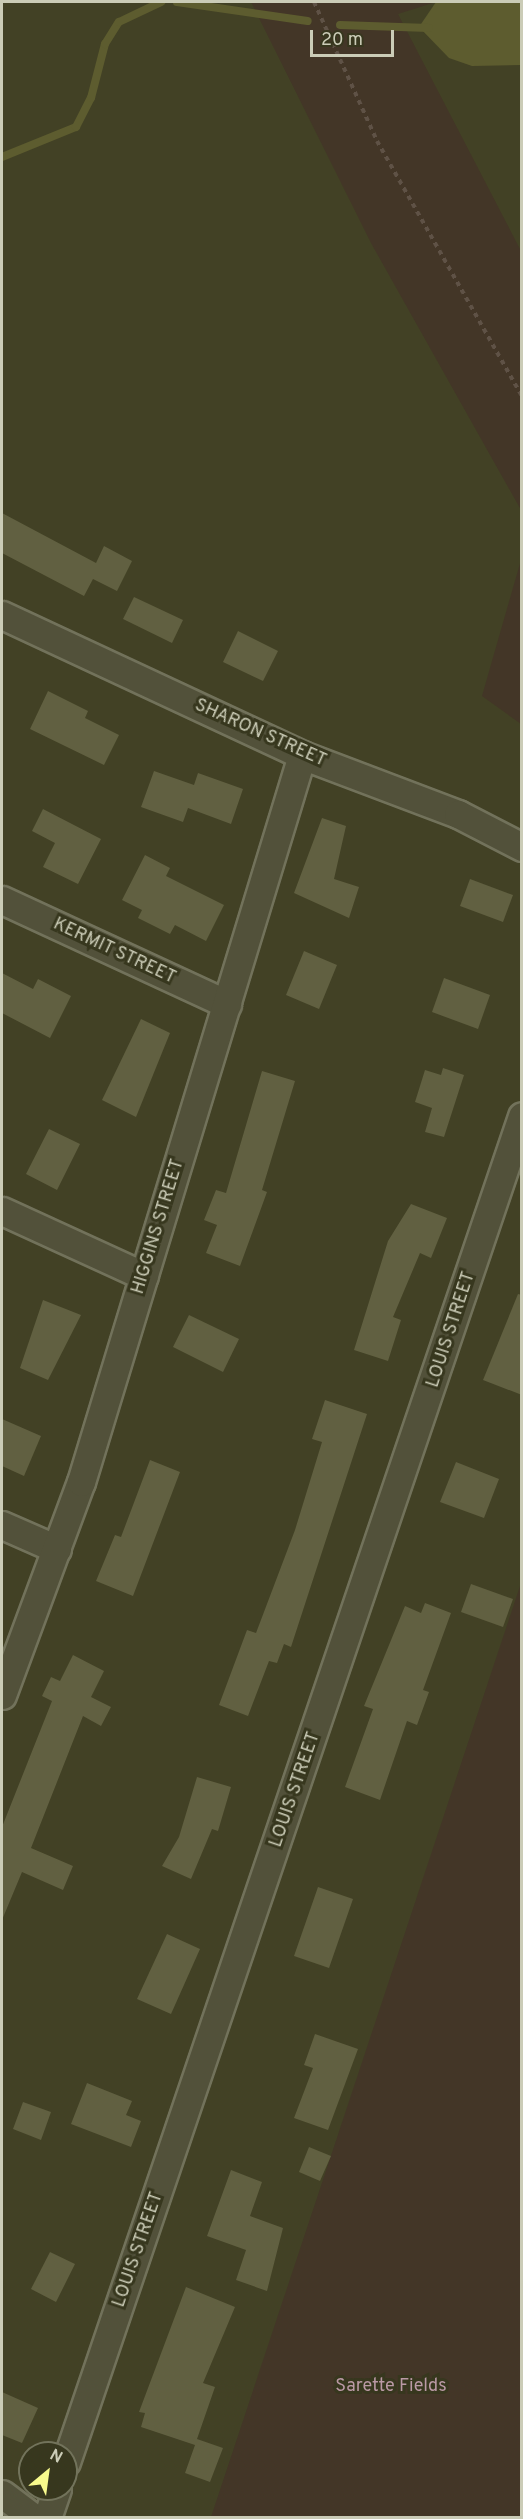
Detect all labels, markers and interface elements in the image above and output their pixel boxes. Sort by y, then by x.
scale bar [313,18,397,56]
text: 20 m [321,29,363,52]
street label: SHARON STREET [191,695,329,773]
street label: KERMIT STREET [49,914,179,990]
street label: HIGGINS STREET [128,1157,190,1297]
street label: LOUIS STREET [423,1269,481,1391]
street label: LOUIS STREET [266,1730,326,1850]
street label: LOUIS STREET [109,2190,169,2310]
park label: Sarette Fields [335,2376,447,2398]
north arrow [18,2441,78,2501]
text: N [46,2445,66,2469]

